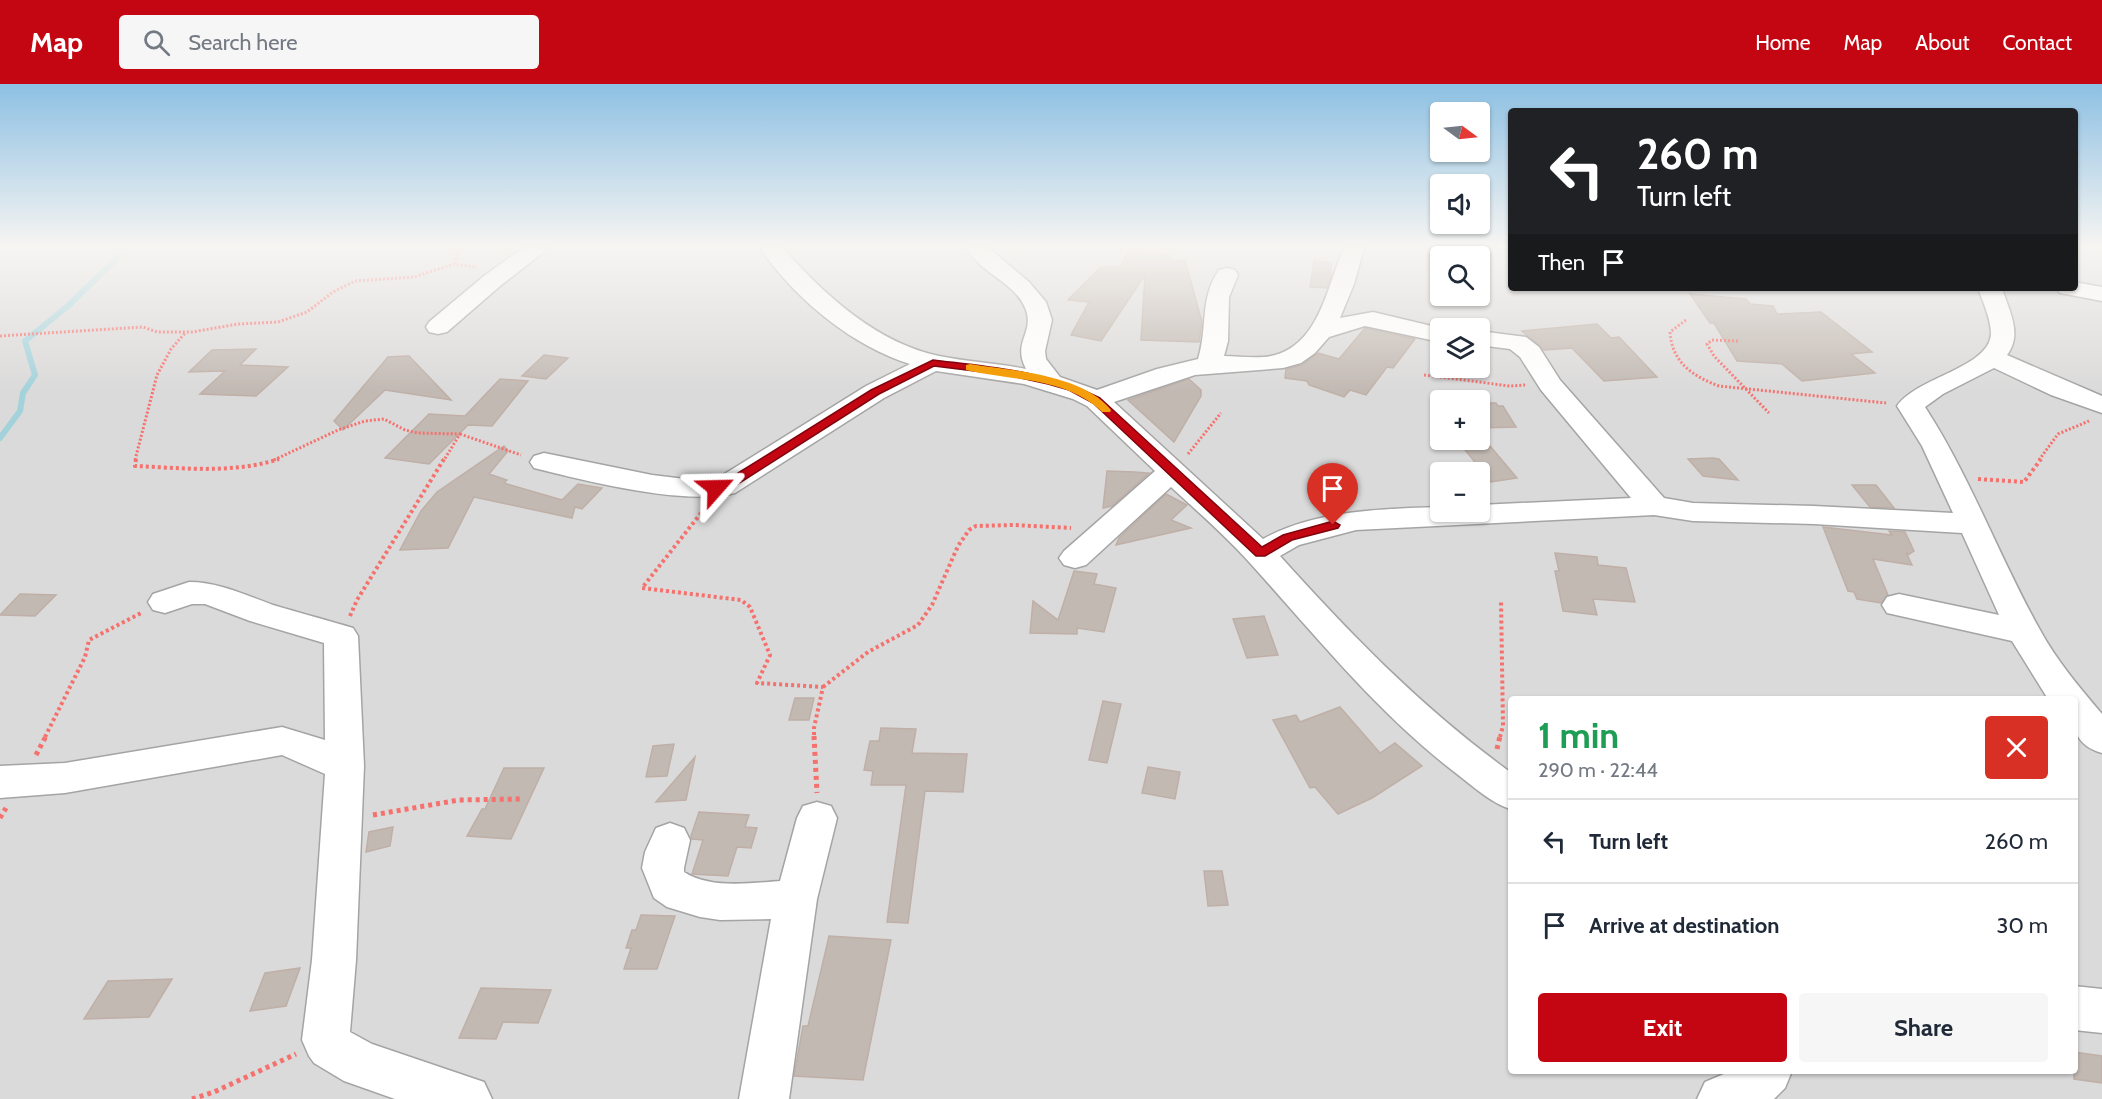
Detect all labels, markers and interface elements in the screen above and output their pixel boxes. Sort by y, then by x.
search box [119,15,539,69]
text: Map [30,25,83,59]
icon: search [140,26,173,59]
text: Search here [188,29,297,56]
text: Home [1755,30,1811,55]
text: Map [1844,30,1882,55]
text: About [1915,30,1969,55]
text: Contact [2002,30,2072,55]
north arrow [1430,102,1490,162]
map controls [1430,102,1490,522]
text: 260 m [1637,128,1758,180]
icon: left [1538,132,1616,210]
button: sound [1430,174,1490,234]
text: Turn left [1637,180,1731,213]
button: search [1430,246,1490,306]
icon: arrive [1597,246,1630,279]
text: Then [1538,249,1585,276]
button: layers [1430,318,1490,378]
button: + [1430,390,1490,450]
position arrow [684,456,748,520]
button: − [1430,462,1490,522]
pin [1307,463,1358,525]
icon: arrive [1316,472,1349,505]
text: 1 min [1538,713,1619,757]
button: close [1985,716,2048,779]
text: 290 m · 22:44 [1538,758,1658,782]
icon: left [1538,825,1571,858]
text: Turn left [1589,828,1668,855]
text: 260 m [1984,828,2048,855]
icon: arrive [1538,909,1571,942]
text: Arrive at destination [1589,912,1779,939]
text: 30 m [1996,912,2048,939]
button: Exit [1538,993,1787,1062]
button: Share [1799,993,2048,1062]

